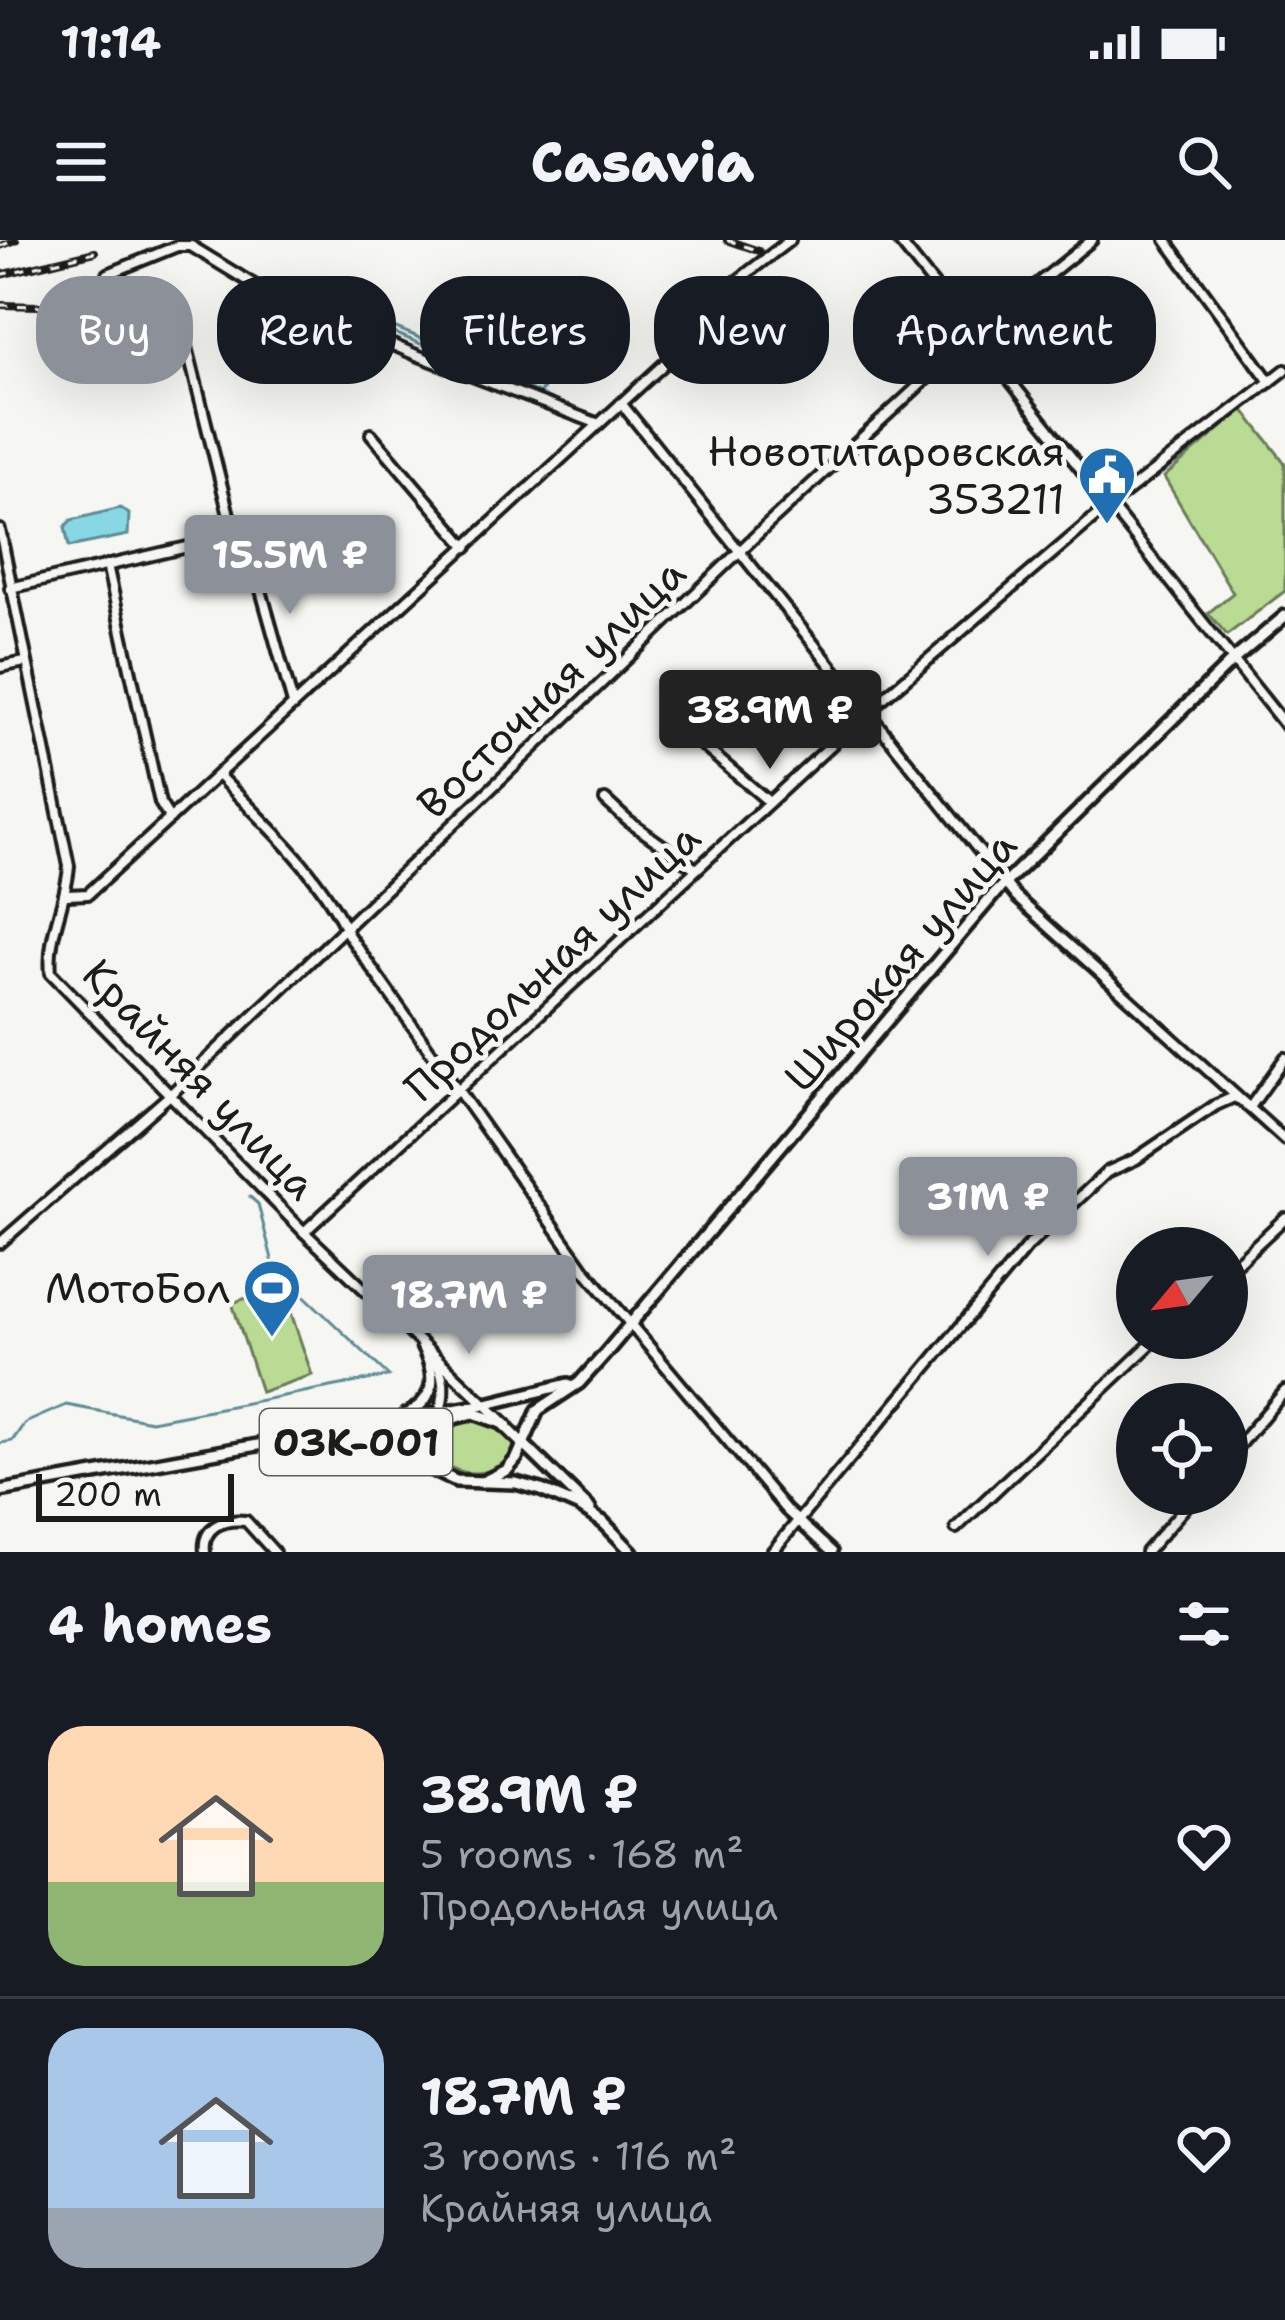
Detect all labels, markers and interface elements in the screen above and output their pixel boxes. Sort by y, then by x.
text: 11:14 [60,12,161,72]
text: Casavia [530,126,755,198]
icon: menu [48,129,114,195]
icon: search [1171,129,1237,195]
chip: Buy [36,276,193,384]
chip: Rent [217,276,396,384]
chip: Filters [420,276,630,384]
chip: New [654,276,829,384]
chip: Apartment [853,276,1156,384]
place label: Новотитаровская 353211 [707,423,1065,527]
public building icon: Новотитаровская 353211 [1076,444,1138,526]
pin: 15.5M ₽ [179,515,401,617]
text: 15.5M ₽ [212,528,368,580]
street label: Восточная улица [405,545,697,831]
pin: 38.9M ₽ [659,670,881,772]
text: 38.9M ₽ [686,683,854,735]
street label: Продольная улица [392,810,712,1114]
street label: Широкая улица [771,819,1029,1103]
street label: Крайняя улица [71,946,329,1212]
pin: 31M ₽ [904,1157,1072,1259]
text: 31M ₽ [926,1170,1050,1222]
north arrow [1116,1227,1248,1359]
map controls [1116,1227,1248,1515]
pin: 18.7M ₽ [358,1255,580,1357]
sports icon: МотоБол [241,1257,303,1339]
place label: МотоБол [45,1260,230,1316]
text: 18.7M ₽ [390,1268,548,1320]
button: locate [1116,1383,1248,1515]
road number: 03К-001 [260,1409,452,1475]
scale bar [36,1468,234,1521]
text: 200 m [54,1472,162,1517]
text: 4 homes [48,1590,272,1658]
icon: filters [1171,1591,1237,1657]
text: 38.9M ₽ [420,1760,639,1828]
icon: home [144,1774,288,1918]
icon: heart [1171,1813,1237,1879]
text: 5 rooms · 168 m² [420,1828,744,1880]
text: Продольная улица [420,1880,778,1932]
text: 18.7M ₽ [420,2062,627,2130]
icon: home [144,2076,288,2220]
icon: heart [1171,2115,1237,2181]
text: 3 rooms · 116 m² [420,2130,737,2182]
text: Крайняя улица [420,2182,712,2234]

